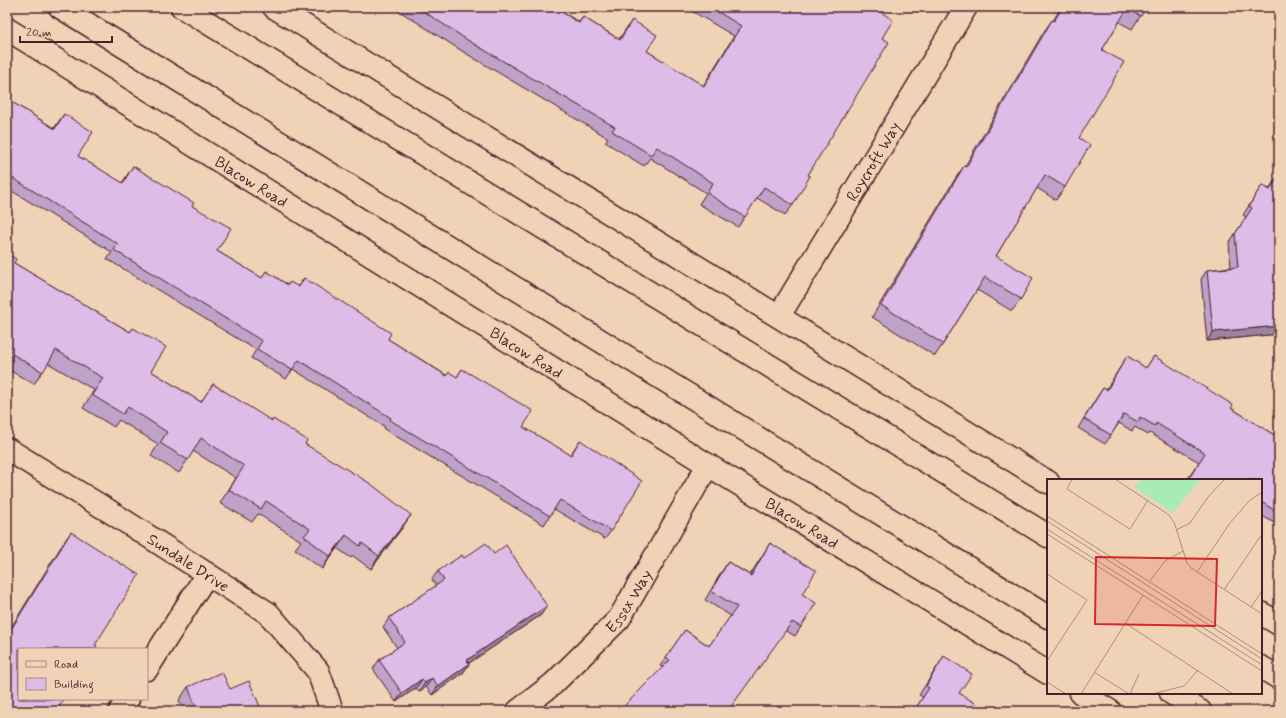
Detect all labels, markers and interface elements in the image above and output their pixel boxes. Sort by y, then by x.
scale bar [20,18,112,44]
text: 20 m [26,25,52,41]
street label: Roycroft Way [842,118,906,206]
street label: Blacow Road [210,152,291,213]
street label: Blacow Road [485,323,566,384]
inset map [1047,479,1262,694]
street label: Blacow Road [761,494,842,554]
street label: Sundale Drive [143,529,233,597]
street label: Essex Way [601,566,657,639]
legend [18,648,148,700]
text: Road [54,657,78,673]
text: Building [54,677,94,694]

